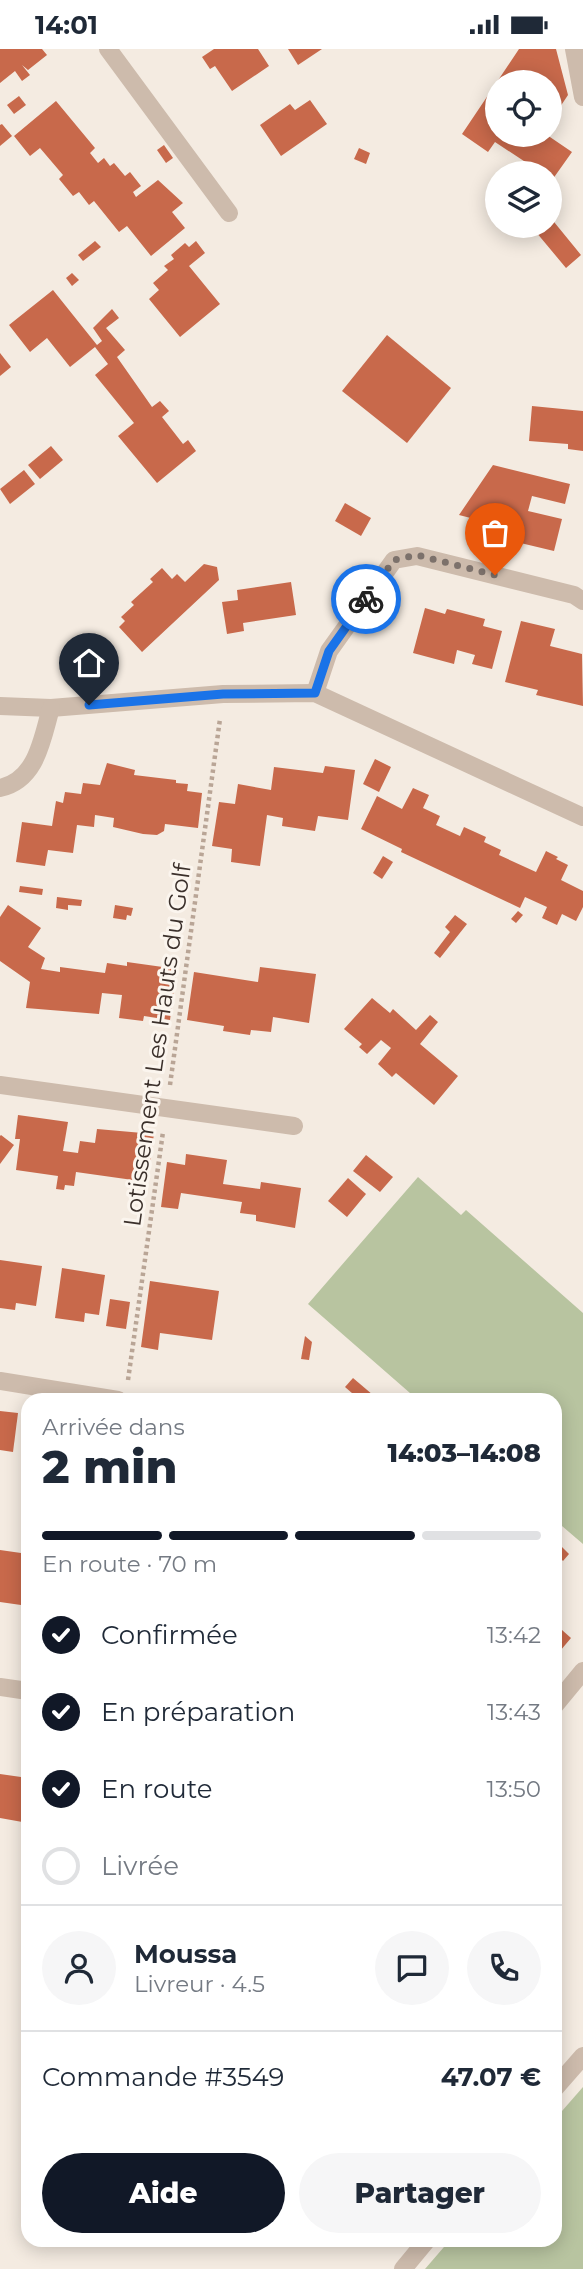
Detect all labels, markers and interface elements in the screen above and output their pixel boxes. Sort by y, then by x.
text: 14:01 [35,9,98,41]
map controls [485,70,562,238]
button: locate [485,70,562,147]
button: layers [485,161,562,238]
pin [465,503,525,575]
icon: bag [476,514,514,552]
courier [331,564,401,634]
icon: bike [347,580,385,618]
pin [59,633,119,705]
icon: home [70,644,108,682]
street label: Lotissement Les Hauts du Golf [117,861,197,1228]
text: Arrivée dans [42,1413,185,1441]
text: 14:03–14:08 [388,1437,541,1469]
text: 2 min [42,1438,177,1495]
text: En route · 70 m [42,1550,217,1578]
icon: check [42,1616,80,1654]
text: Confirmée [101,1619,238,1651]
text: 13:42 [487,1621,541,1649]
icon: check [42,1693,80,1731]
text: En préparation [101,1696,295,1728]
text: 13:43 [487,1698,541,1726]
icon: check [42,1770,80,1808]
text: En route [101,1773,212,1805]
text: 13:50 [487,1775,541,1803]
text: Livrée [101,1850,179,1882]
button: person [42,1931,116,2005]
button: chat [375,1931,449,2005]
button: phone [467,1931,541,2005]
text: Moussa [134,1938,237,1970]
text: Livreur · 4.5 [134,1970,265,1998]
text: Commande #3549 [42,2061,284,2093]
text: 47.07 € [441,2061,541,2093]
button: Aide [42,2153,285,2233]
button: Partager [299,2153,541,2233]

